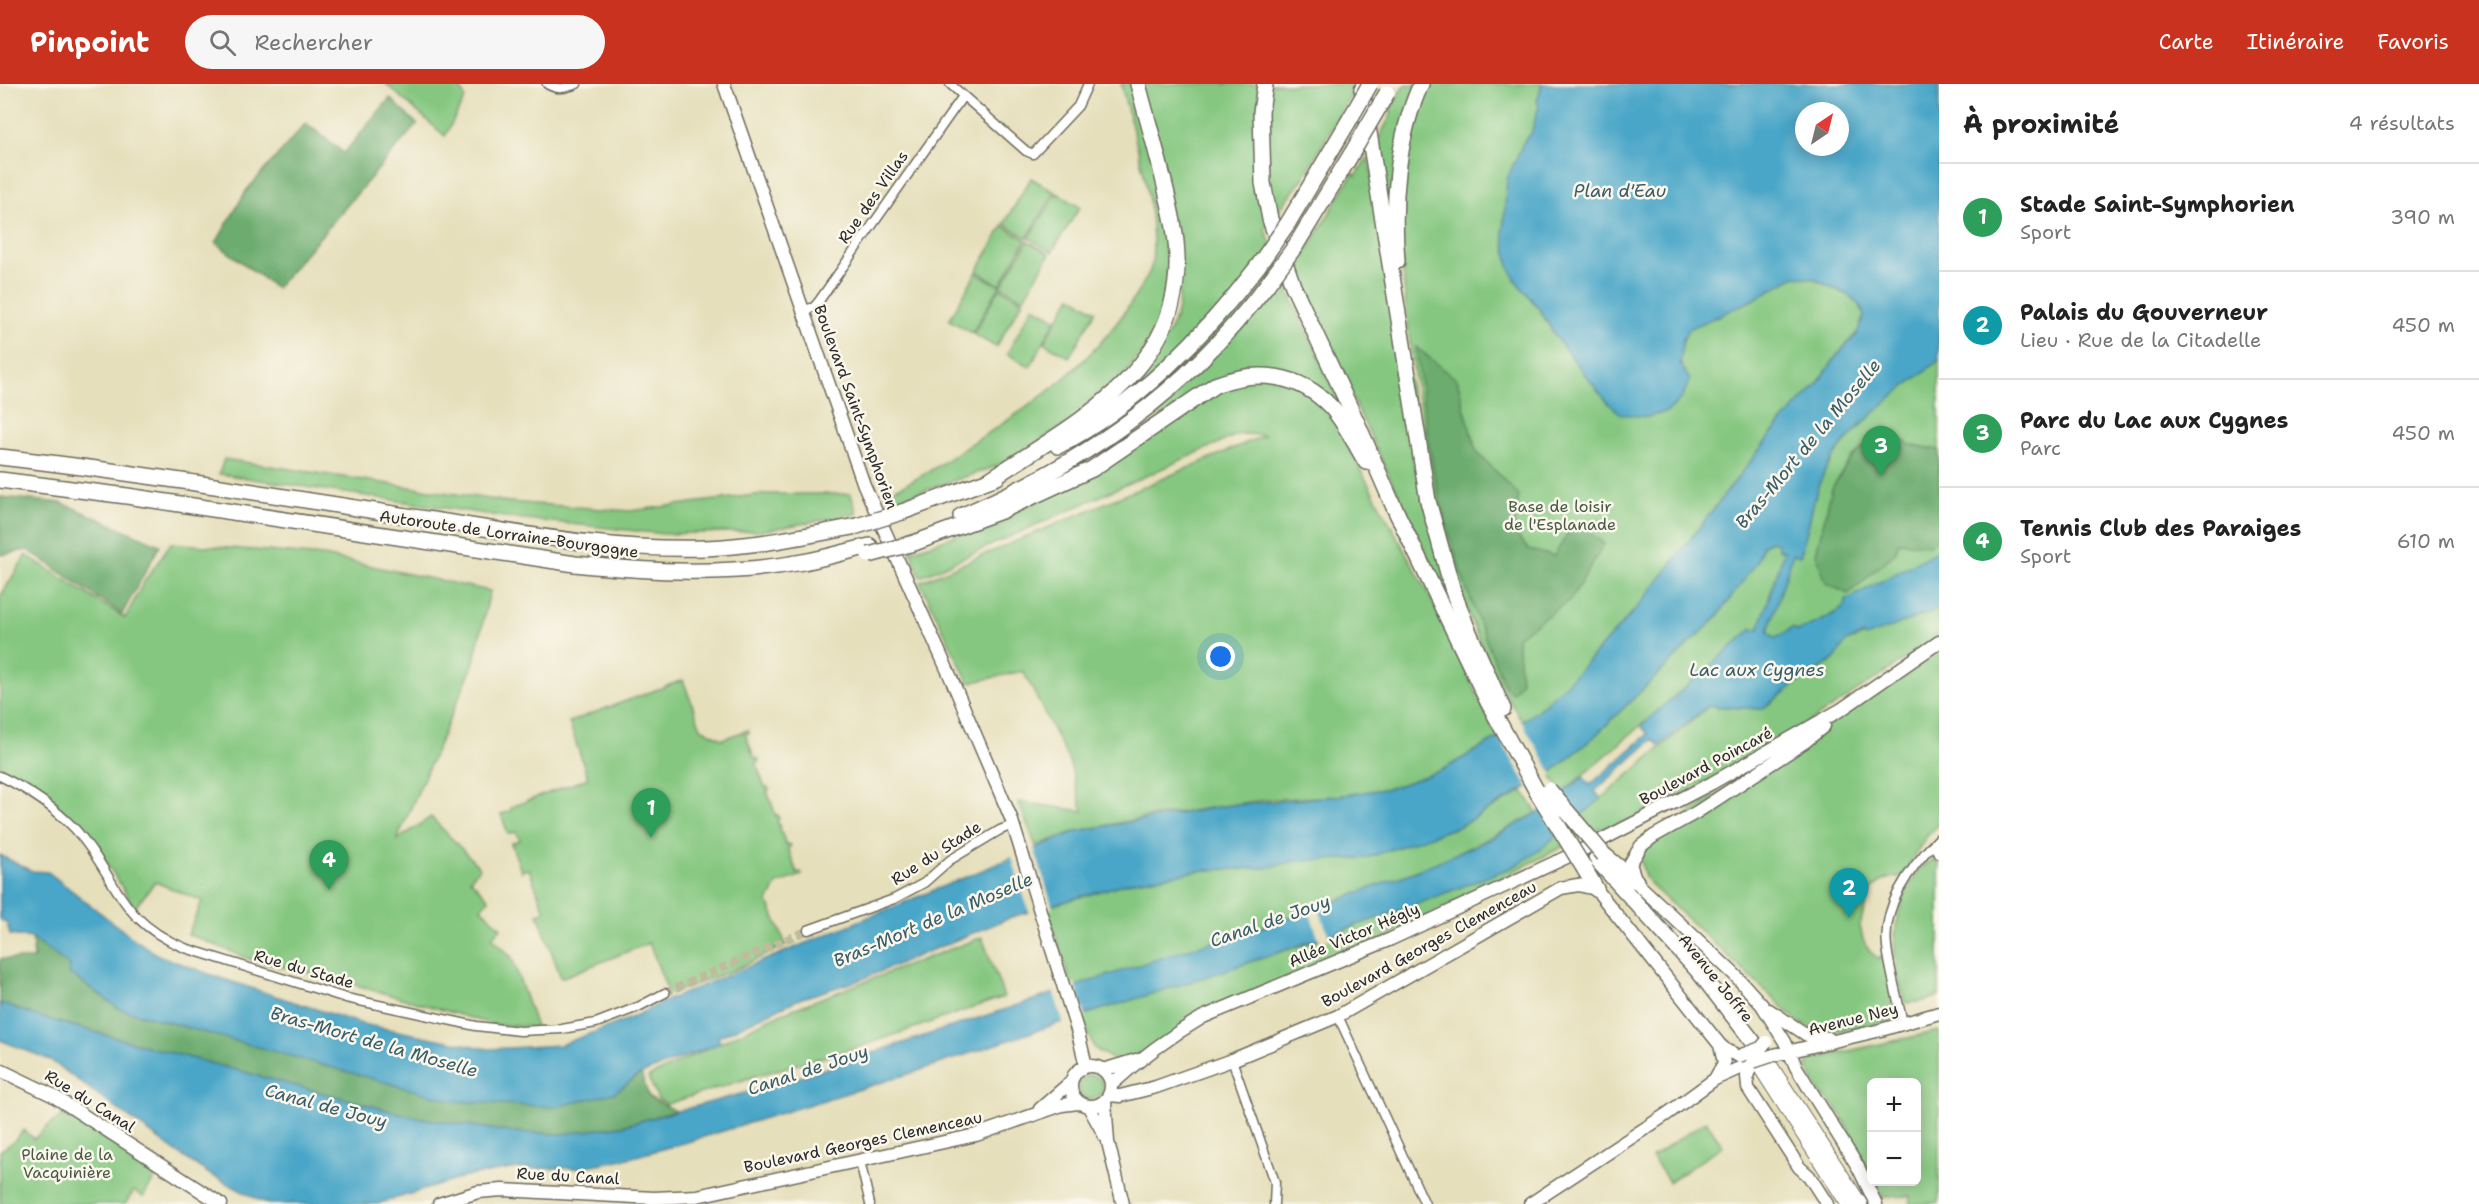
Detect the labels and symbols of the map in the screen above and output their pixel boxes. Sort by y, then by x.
north arrow [1795,102,1849,156]
street label: Rue des Villas [833,146,913,248]
water label: Plan d'Eau [1574,179,1666,203]
street label: Boulevard Saint-Symphorien [809,302,903,512]
water label: Bras-Mort de la Moselle [1730,354,1886,534]
pin: 3 [1862,426,1900,476]
park label: Base de loisir de l'Esplanade [1504,496,1616,535]
street label: Autoroute de Lorraine-Bourgogne [378,505,640,563]
your location [1206,642,1235,671]
water label: Lac aux Cygnes [1689,658,1825,682]
street label: Boulevard Poincaré [1636,722,1776,810]
pin: 1 [632,788,670,838]
street label: Rue du Stade [887,816,985,890]
pin: 4 [310,840,348,890]
water label: Bras-Mort de la Moselle [830,867,1036,973]
pin: 2 [1830,868,1868,918]
street label: Boulevard Georges Clemenceau [1318,876,1540,1012]
water label: Canal de Jouy [1207,889,1333,953]
street label: Allée Victor Hégly [1285,898,1423,972]
street label: Avenue Joffre [1674,929,1758,1027]
street label: Rue du Stade [252,945,356,993]
street label: Avenue Ney [1806,998,1900,1040]
water label: Bras-Mort de la Moselle [268,1001,480,1083]
water label: Canal de Jouy [744,1039,872,1101]
street label: Rue du Canal [41,1065,139,1137]
water label: Canal de Jouy [262,1078,390,1134]
street label: Boulevard Georges Clemenceau [742,1106,984,1178]
park label: Plaine de la Vacquinière [21,1144,113,1183]
street label: Rue du Canal [516,1163,620,1189]

